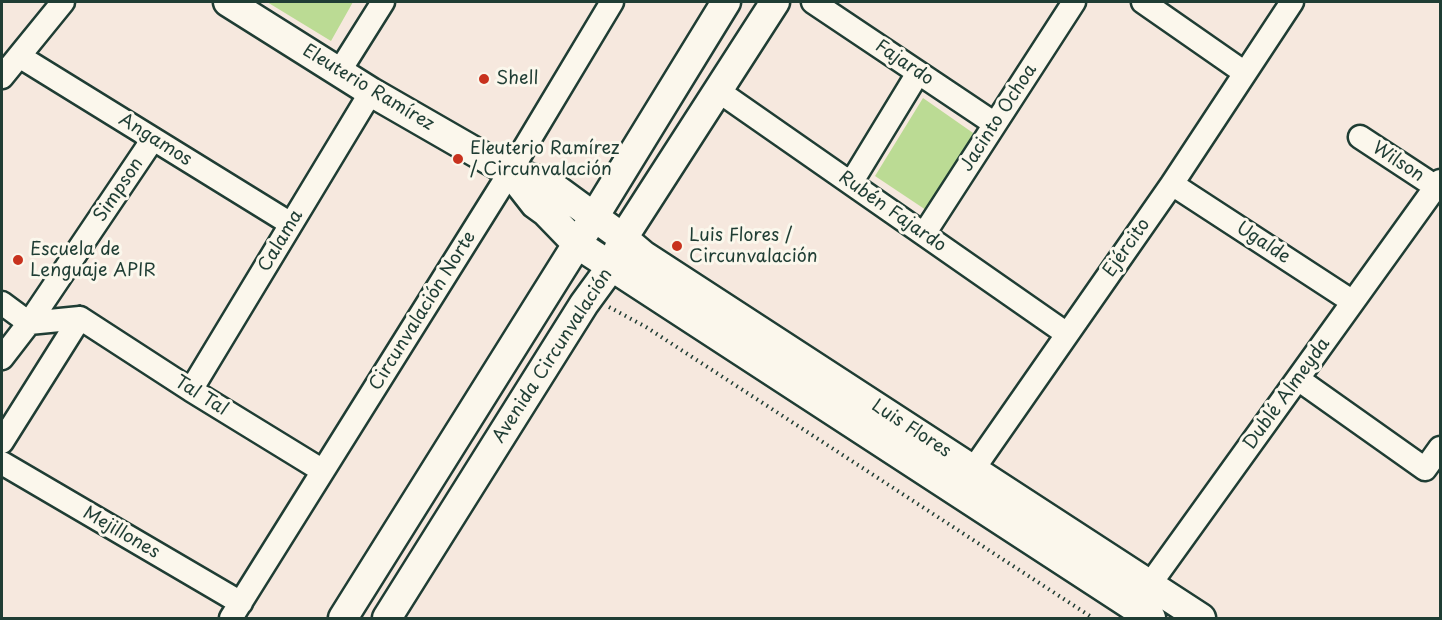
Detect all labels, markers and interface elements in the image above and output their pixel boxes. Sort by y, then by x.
street label: Fajardo [871,36,937,90]
street label: Eleuterio Ramírez [298,40,438,136]
street label: Jacinto Ochoa [956,60,1042,176]
place label: Shell [496,68,538,90]
marker: Shell [477,72,491,86]
street label: Angamos [115,109,195,171]
street label: Wilson [1368,137,1428,187]
place label: Eleuterio Ramírez / Circunvalación [470,138,619,180]
marker: Eleuterio Ramírez / Circunvalación [451,152,465,166]
street label: Simpson [90,154,148,226]
street label: Rubén Fajardo [834,167,950,257]
street label: Calama [254,206,308,276]
street label: Ejército [1099,215,1155,281]
street label: Ugalde [1232,218,1294,268]
place label: Luis Flores / Circunvalación [689,225,818,268]
street label: Circunvalación Norte [365,227,481,395]
place label: Escuela de Lenguaje APIR [30,239,156,282]
marker: Luis Flores / Circunvalación [670,239,684,253]
marker: Escuela de Lenguaje APIR [11,253,25,267]
street label: Avenida Circunvalación [489,265,617,447]
street label: Dublé Almeyda [1239,334,1335,454]
street label: Tal Tal [170,371,232,421]
street label: Luis Flores [867,395,955,463]
street label: Mejillones [79,502,163,564]

